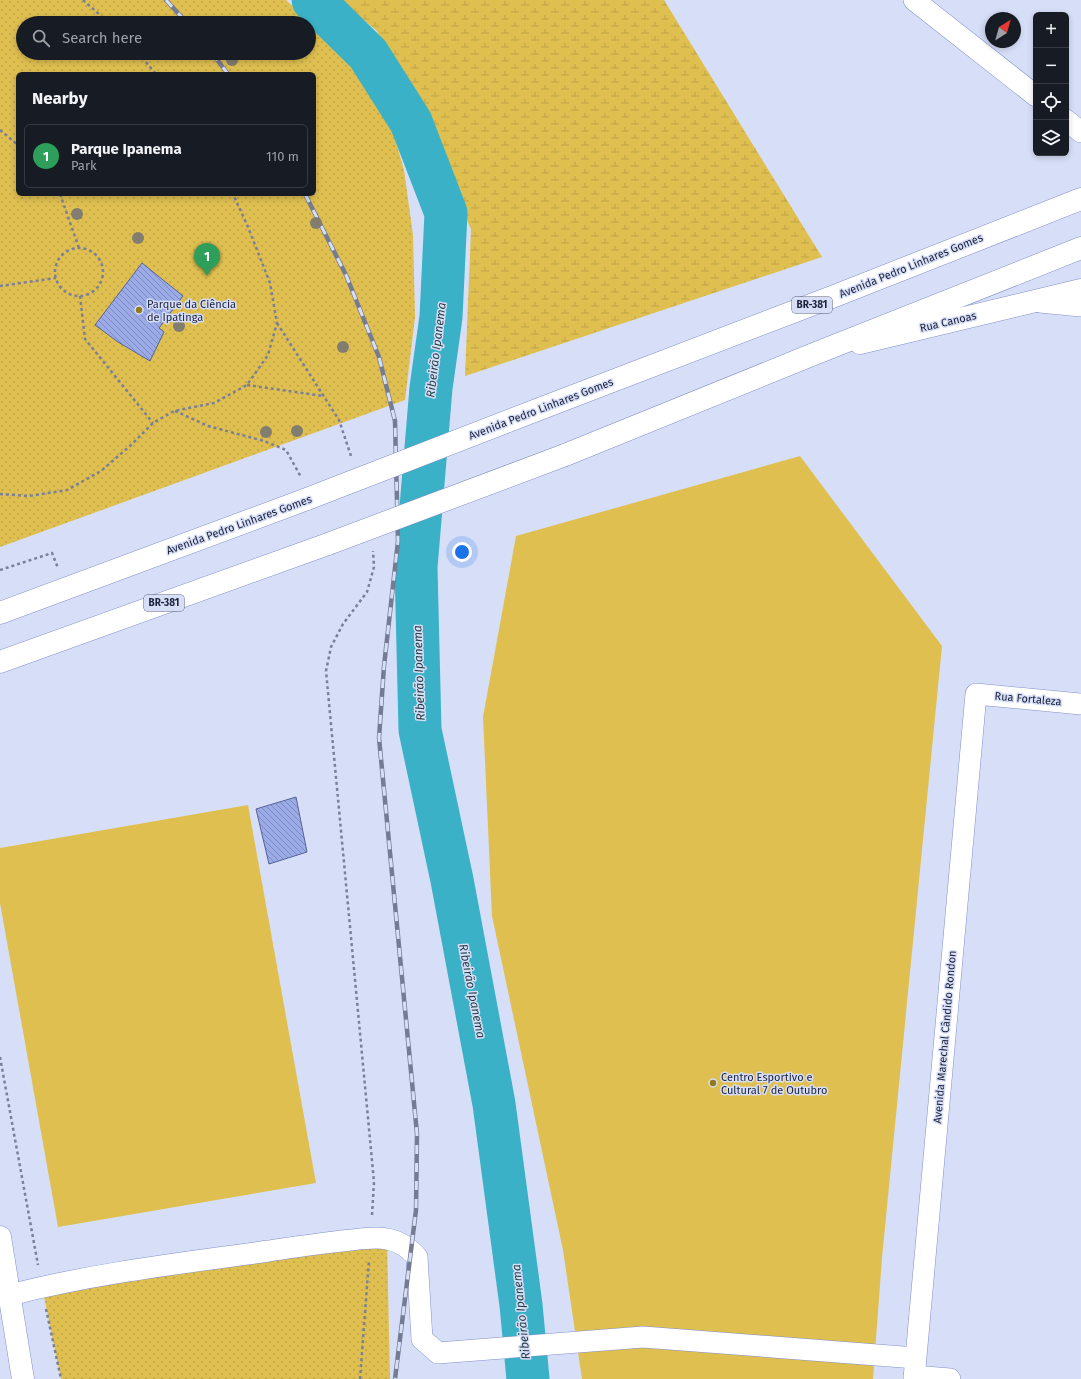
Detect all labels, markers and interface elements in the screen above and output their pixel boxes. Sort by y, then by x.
north arrow [985,12,1021,48]
map controls [1033,12,1069,156]
button: + [1033,12,1069,48]
search box [16,16,316,60]
icon: search [30,27,52,49]
text: Search here [62,29,142,47]
button: − [1033,48,1069,84]
button: locate [1033,84,1069,120]
text: Nearby [32,88,87,109]
button: layers [1033,120,1069,156]
text: Parque Ipanema [71,140,182,158]
text: 1 [43,149,49,164]
text: 110 m [266,149,299,164]
text: Park [71,158,97,173]
street label: Avenida Pedro Linhares Gomes [837,231,985,301]
pin: 1 [194,243,220,276]
road number: BR-381 [792,297,832,313]
place label: Parque da Ciência de Ipatinga [147,298,236,324]
water label: Ribeirão Ipanema [423,302,449,398]
marker: Parque da Ciência de Ipatinga [134,305,144,315]
street label: Rua Canoas [918,309,978,335]
street label: Avenida Pedro Linhares Gomes [467,375,615,443]
street label: Avenida Pedro Linhares Gomes [164,493,314,557]
your location [452,542,472,562]
road number: BR-381 [144,595,184,611]
water label: Ribeirão Ipanema [410,625,428,721]
street label: Rua Fortaleza [994,690,1062,708]
water label: Ribeirão Ipanema [456,943,488,1039]
street label: Avenida Marechal Cândido Rondon [931,950,959,1124]
place label: Centro Esportivo e Cultural 7 de Outubro [721,1071,827,1097]
marker: Centro Esportivo e Cultural 7 de Outubro [708,1078,718,1088]
water label: Ribeirão Ipanema [509,1264,533,1360]

